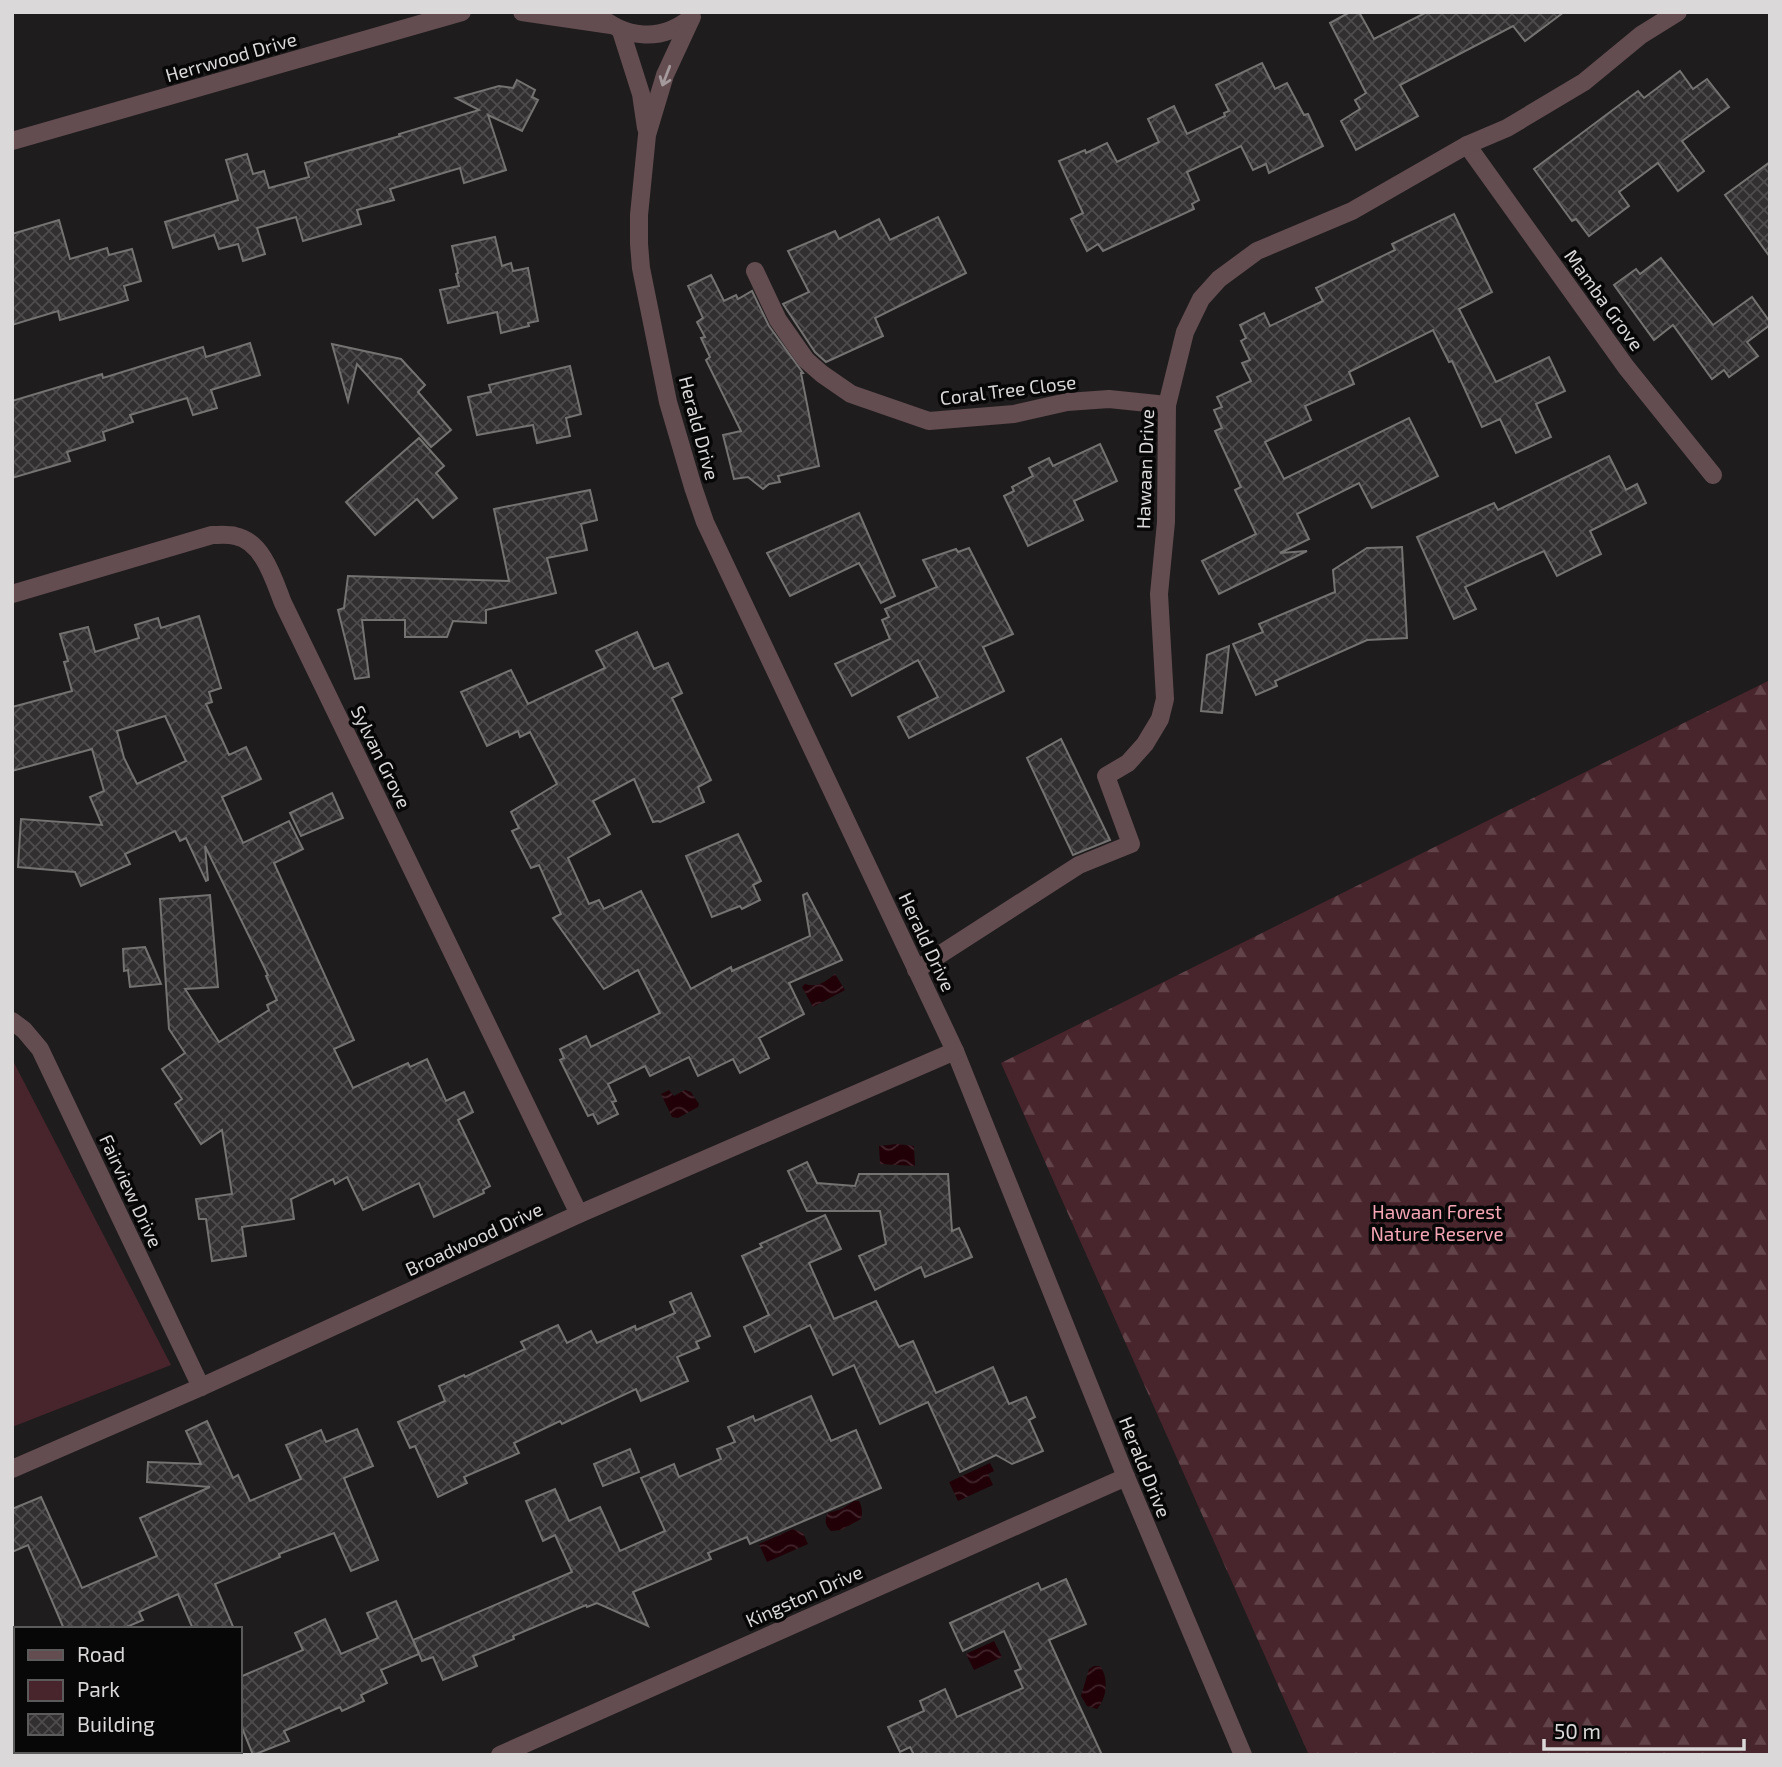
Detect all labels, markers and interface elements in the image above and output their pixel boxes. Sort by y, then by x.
street label: Herrwood Drive [163,27,299,86]
one-way arrow [659,65,671,86]
street label: Mamba Grove [1560,245,1649,355]
street label: Coral Tree Close [939,370,1077,409]
street label: Herald Drive [675,373,724,482]
street label: Hawaan Drive [1131,409,1158,529]
street label: Sylvan Grove [347,702,416,812]
street label: Herald Drive [894,889,960,995]
street label: Fairview Drive [95,1131,168,1251]
street label: Broadwood Drive [402,1197,546,1280]
park label: Hawaan Forest Nature Reserve [1370,1200,1504,1245]
street label: Herald Drive [1115,1413,1176,1521]
street label: Kingston Drive [742,1559,866,1632]
legend [14,1627,242,1753]
text: Road [77,1641,125,1666]
text: Park [77,1676,120,1701]
scale bar [1544,1708,1744,1752]
text: Building [77,1711,155,1736]
text: 50 m [1554,1718,1601,1743]

